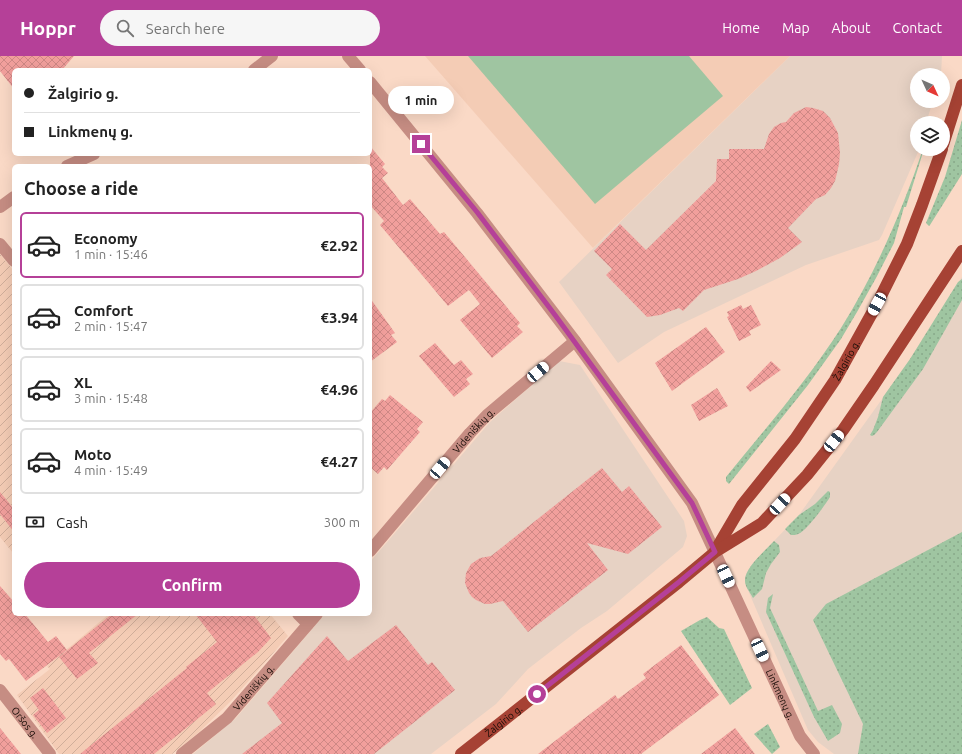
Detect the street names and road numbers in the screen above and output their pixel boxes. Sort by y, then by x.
street label: Žalgirio g. [830,338,862,382]
street label: Videniškių g. [450,406,497,455]
street label: Videniškių g. [231,662,276,713]
street label: Linkmenų g. [764,667,797,721]
street label: Žalgirio g. [482,703,524,739]
street label: Oršos g. [10,704,41,740]

